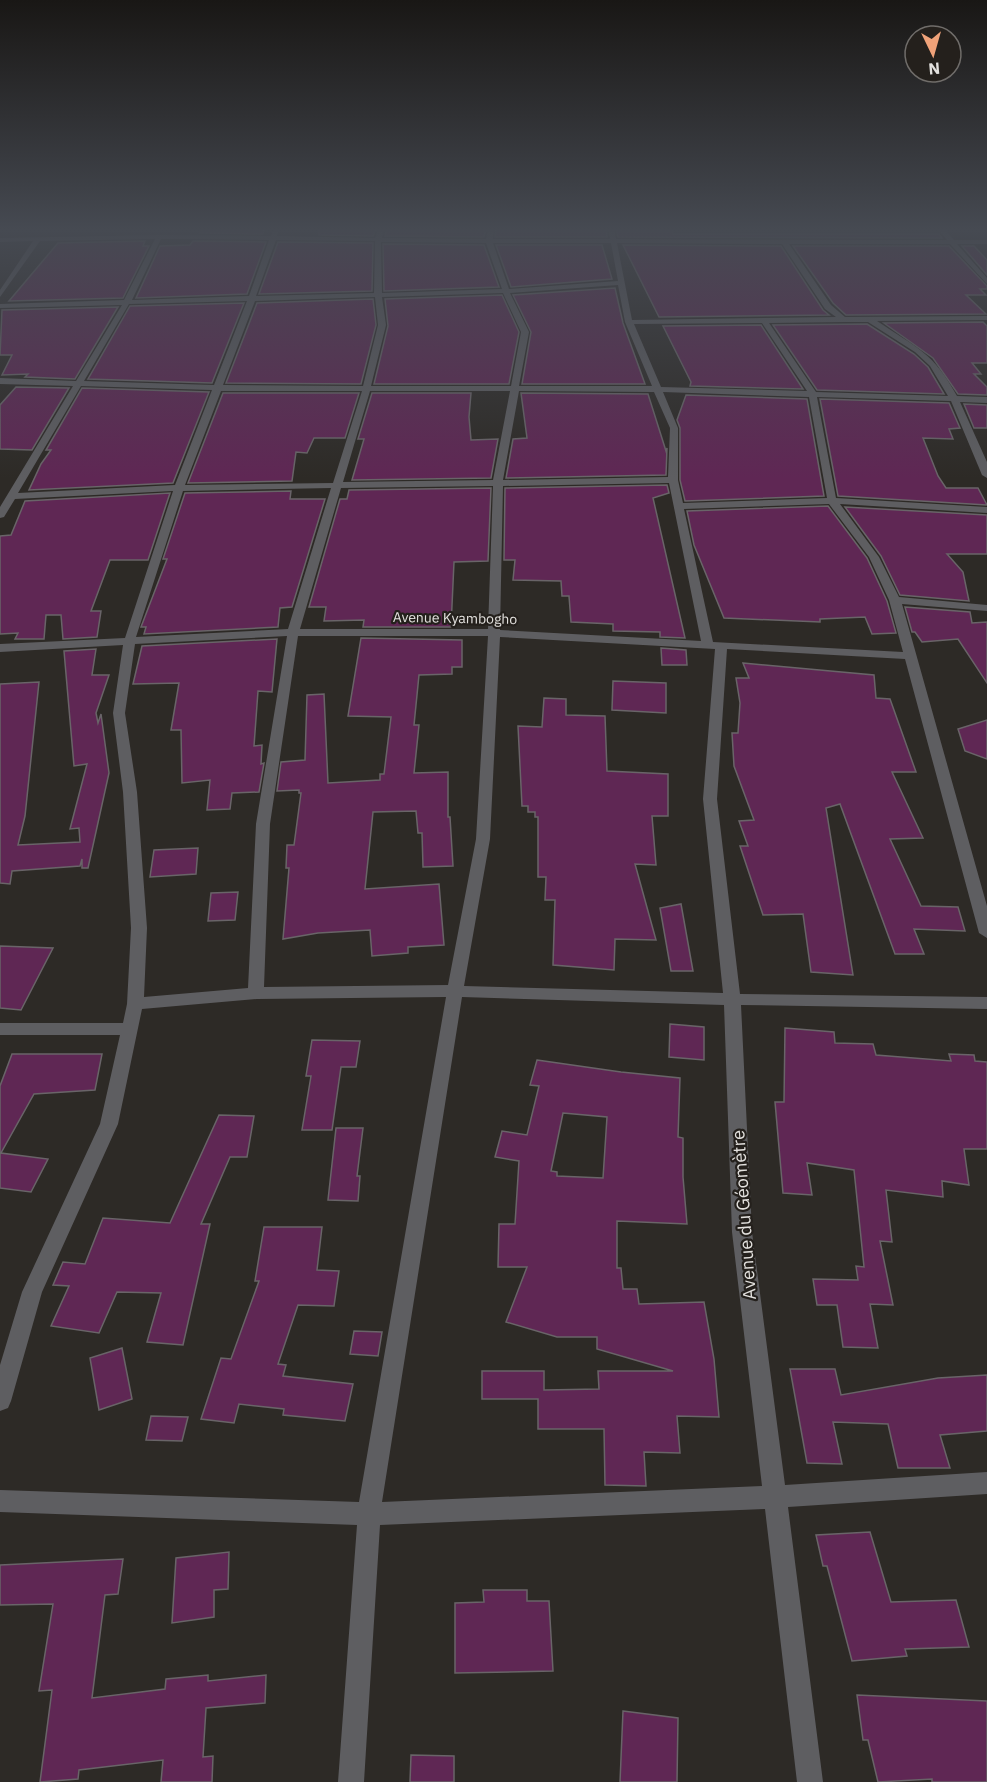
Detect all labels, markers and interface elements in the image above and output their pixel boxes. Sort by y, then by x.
north arrow [903,24,963,84]
text: N [928,58,941,79]
street label: Avenue Kyambogho [393,608,518,628]
street label: Avenue du Géomètre [726,1129,761,1301]

